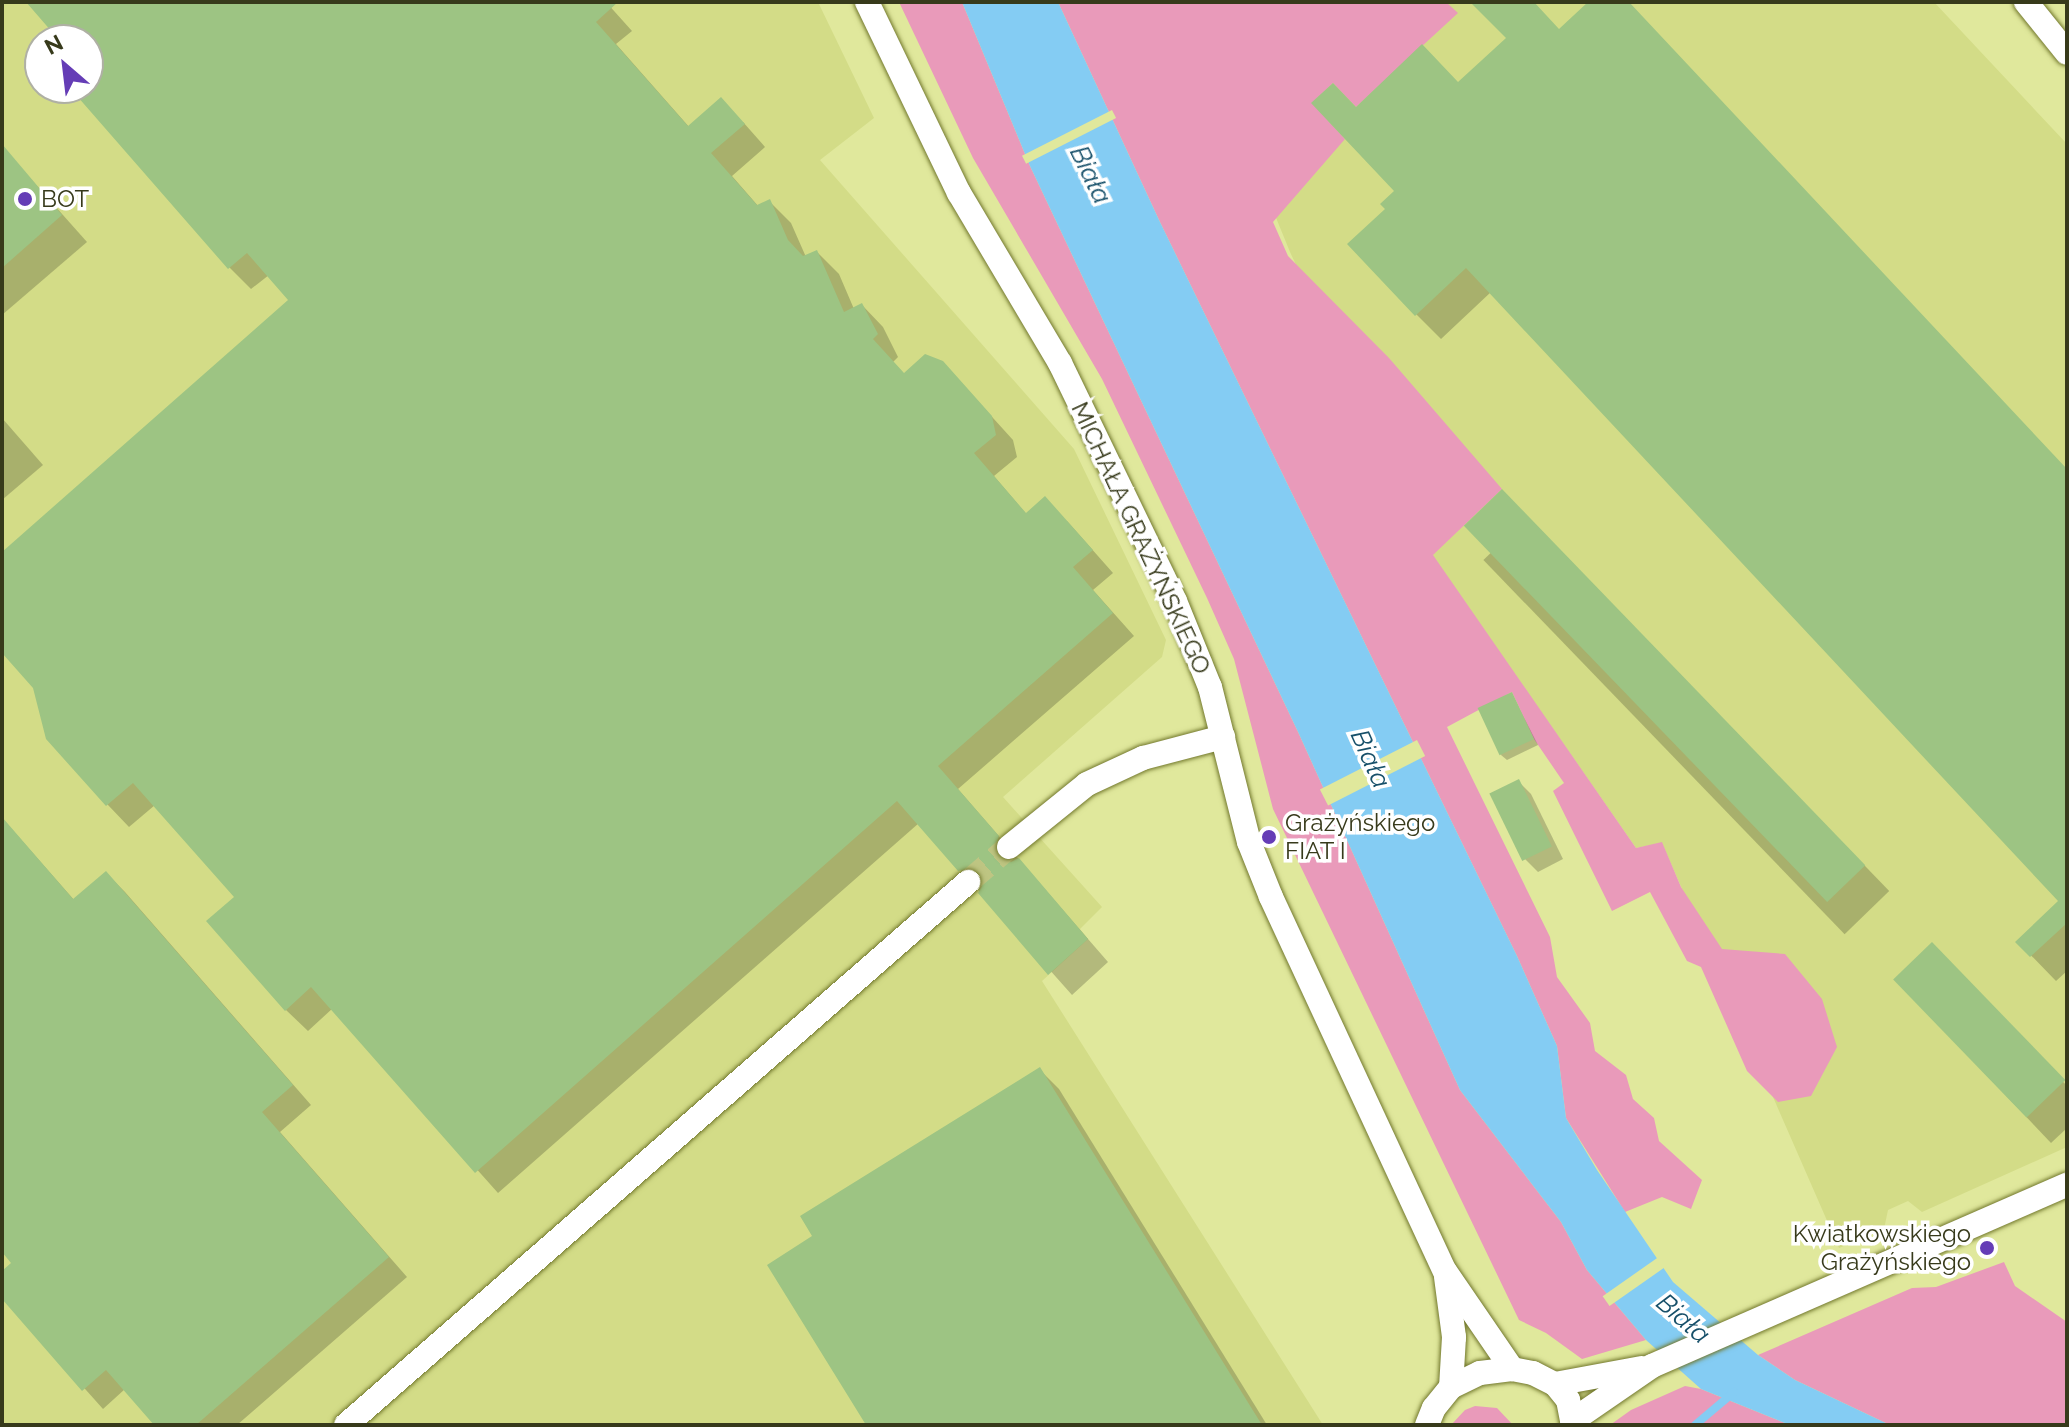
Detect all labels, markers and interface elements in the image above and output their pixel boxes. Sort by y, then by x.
north arrow [24,24,104,104]
text: N [40,29,67,60]
water label: Biała [1063,141,1117,209]
place label: BOT [41,185,89,213]
marker: BOT [16,190,34,208]
street label: MICHAŁA GRAŻYŃSKIEGO [1065,397,1217,679]
water label: Biała [1343,725,1397,793]
place label: Grażyńskiego FIAT I [1285,809,1435,865]
marker: Grażyńskiego FIAT I [1260,828,1278,846]
place label: Kwiatkowskiego Grażyńskiego [1793,1220,1971,1276]
marker: Kwiatkowskiego Grażyńskiego [1978,1239,1996,1257]
water label: Biała [1650,1287,1716,1351]

